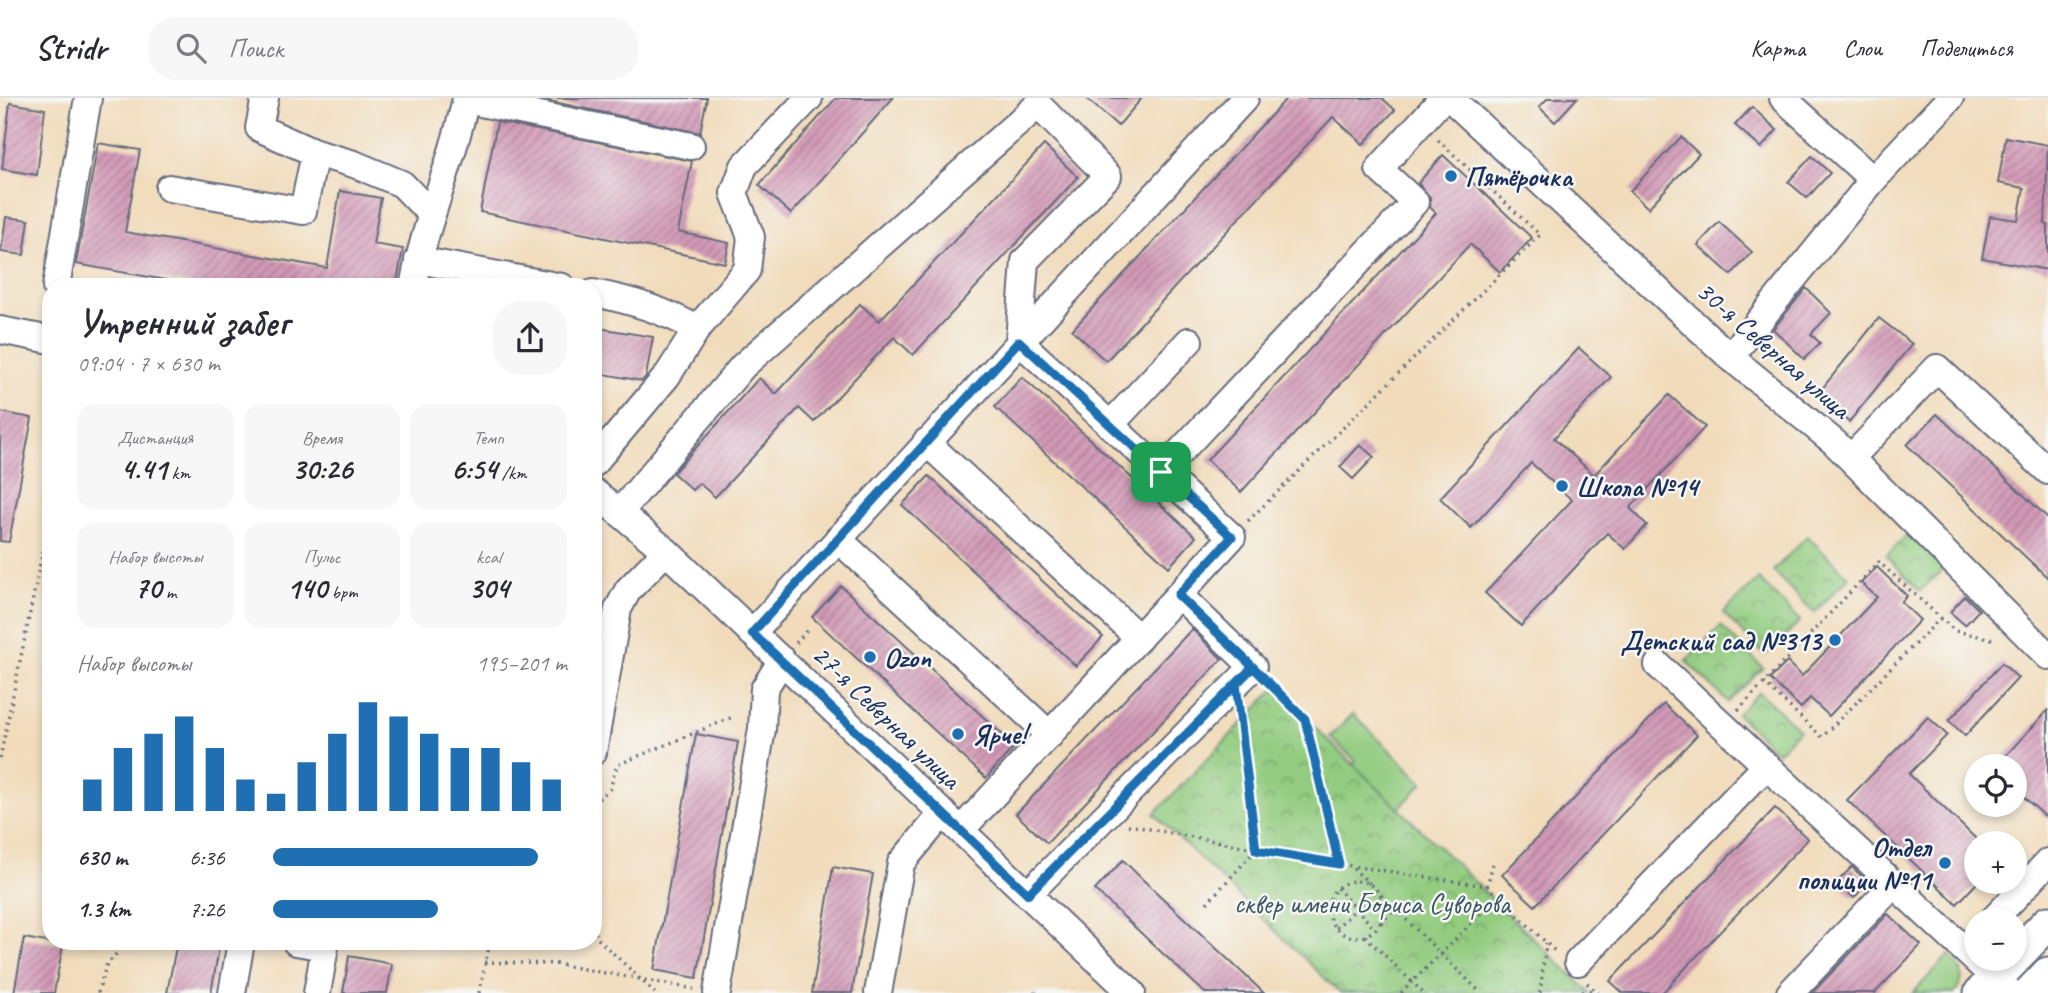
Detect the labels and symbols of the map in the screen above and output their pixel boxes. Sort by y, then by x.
place label: Пятёрочка [1465,159,1574,194]
marker: Пятёрочка [1443,168,1459,184]
street label: 30-я Северная улица [1689,273,1859,427]
pin [1131,442,1191,502]
place label: Школа №14 [1576,469,1701,504]
marker: Школа №14 [1554,478,1570,494]
place label: Детский сад №313 [1620,623,1823,658]
marker: Детский сад №313 [1827,632,1843,648]
street label: 27-я Северная улица [805,637,970,797]
place label: Ozon [884,640,932,675]
marker: Ozon [862,649,878,665]
place label: Ярче! [972,717,1032,752]
marker: Ярче! [950,726,966,742]
place label: Отдел полиции №11 [1796,830,1934,897]
marker: Отдел полиции №11 [1937,855,1953,871]
park label: сквер имени Бориса Суворова [1234,886,1512,921]

